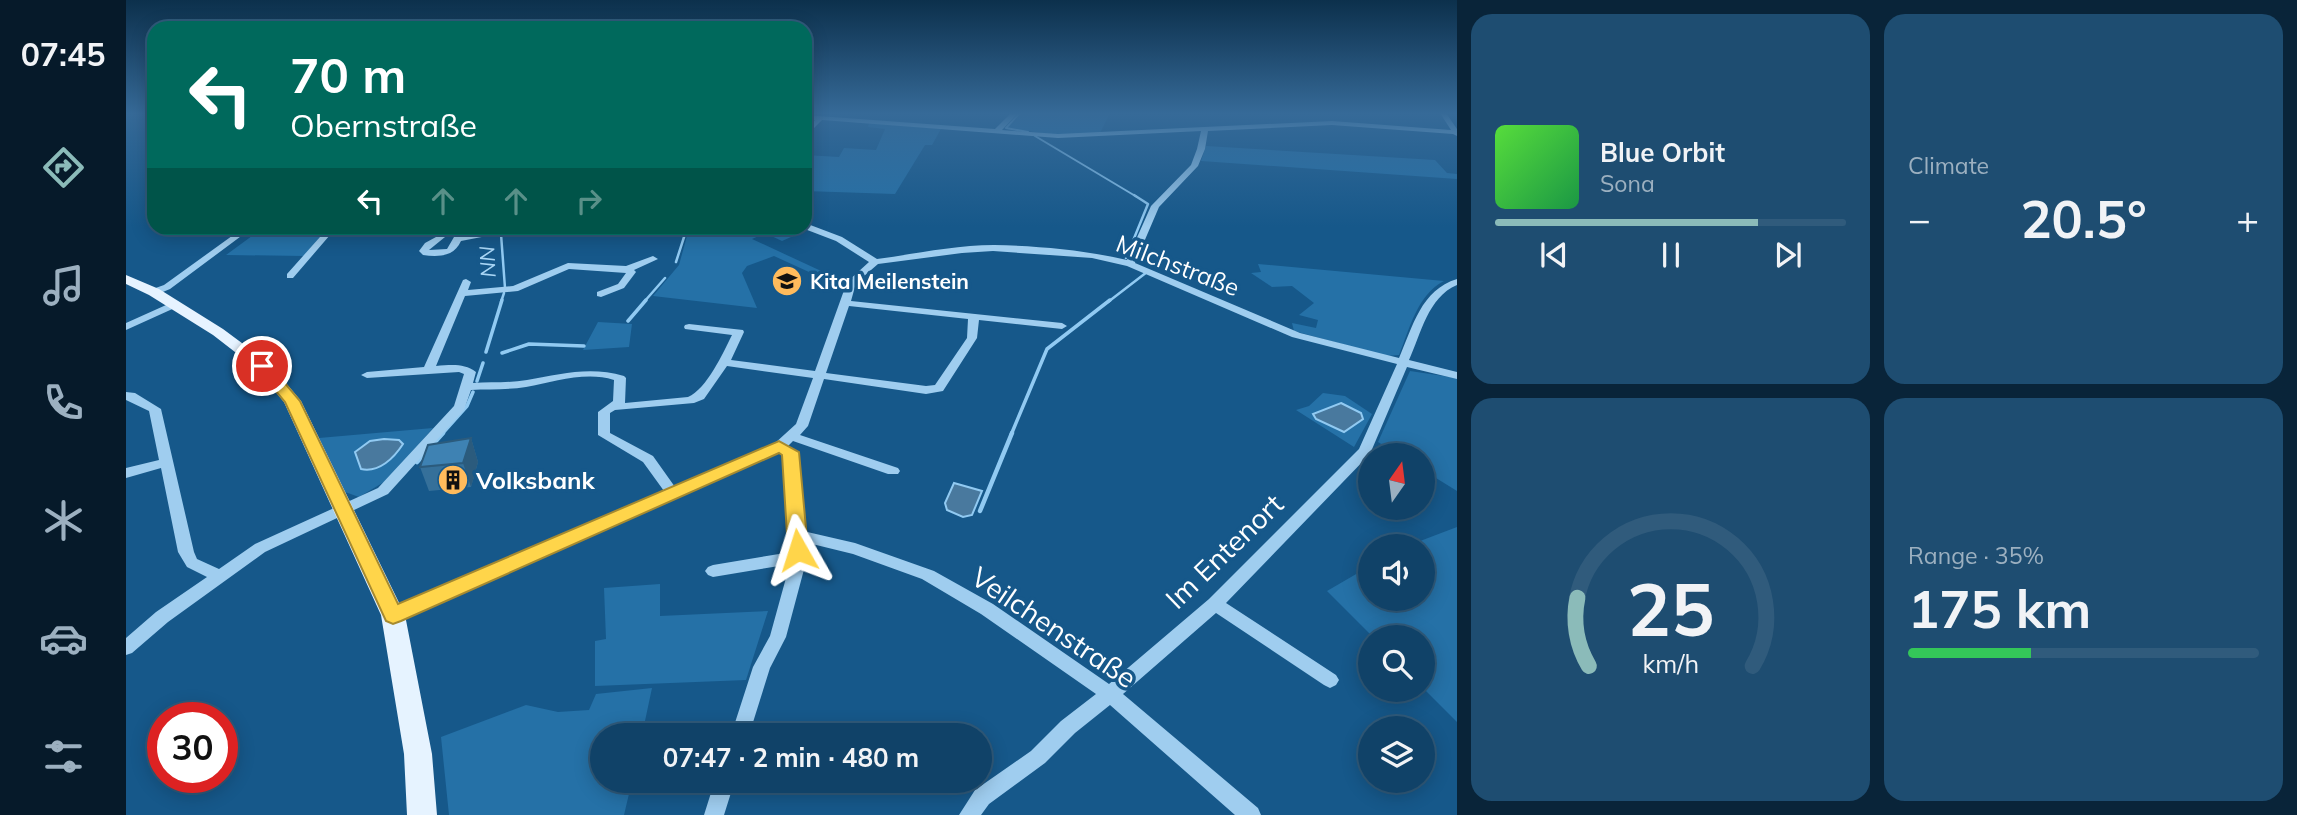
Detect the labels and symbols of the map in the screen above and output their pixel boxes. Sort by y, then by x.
street label: Milchstraße [1112,228,1244,302]
water label: NN [473,245,501,278]
school or university icon: Kita Meilenstein [770,264,804,298]
place label: Kita Meilenstein [810,268,969,294]
pin [232,336,292,396]
north arrow [1358,443,1435,520]
building icon: Volksbank [436,463,470,497]
place label: Volksbank [475,465,596,495]
street label: Im Entenort [1158,486,1290,616]
position arrow [761,513,835,587]
street label: Veilchenstraße [965,559,1143,695]
speed limit sign: 30 [147,702,238,793]

